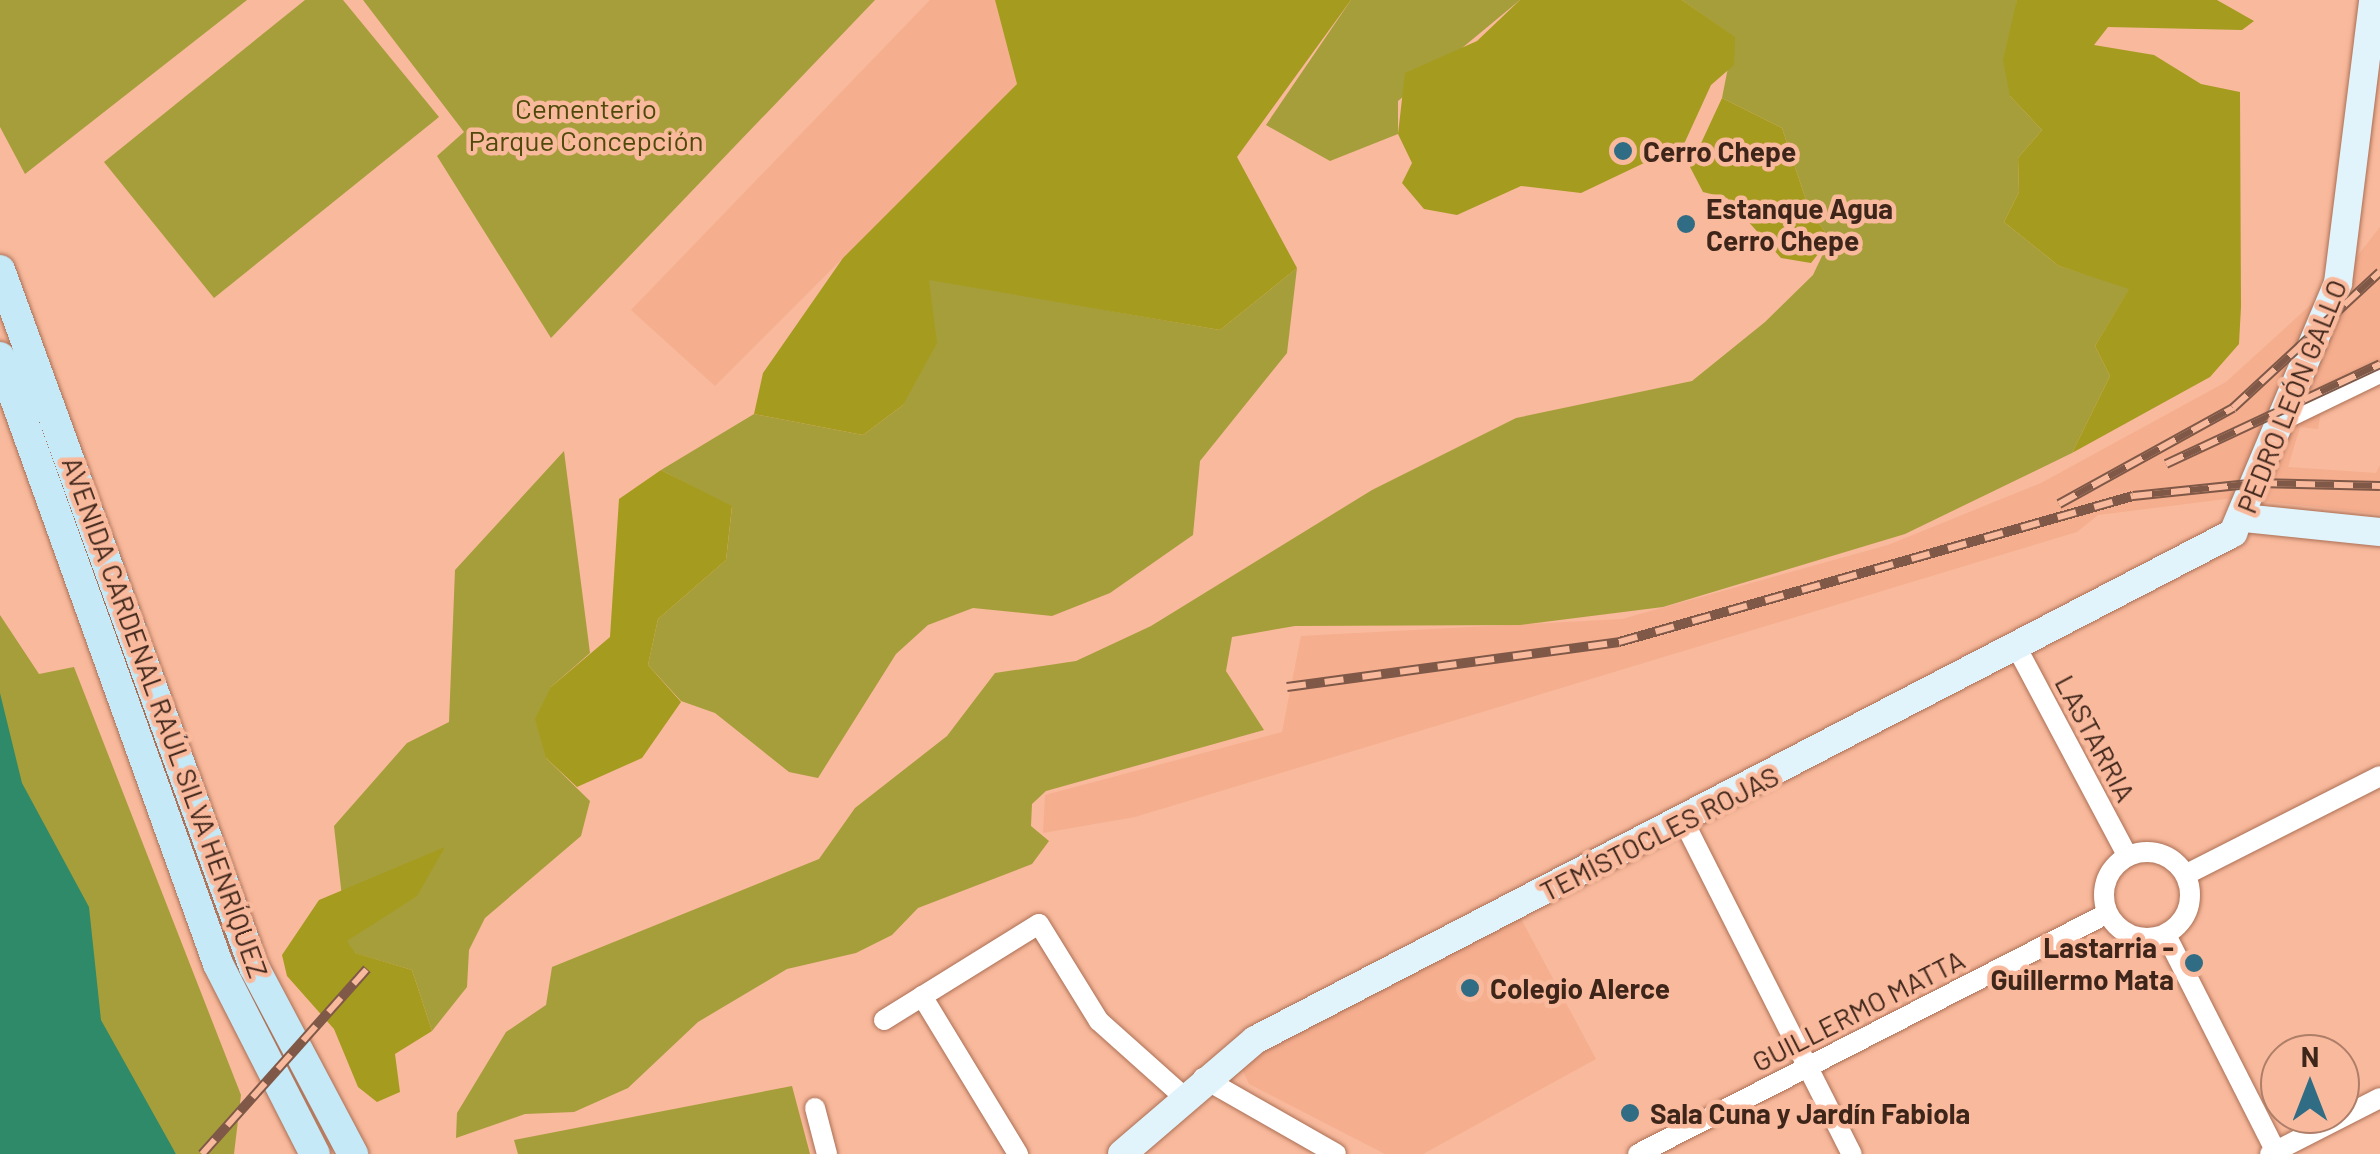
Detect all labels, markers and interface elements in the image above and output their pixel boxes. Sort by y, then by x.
park label: Cementerio Parque Concepción [468,91,704,157]
place label: Cerro Chepe [1643,134,1796,168]
marker: Cerro Chepe [1612,140,1634,162]
place label: Estanque Agua Cerro Chepe [1706,191,1893,257]
marker: Estanque Agua Cerro Chepe [1675,213,1697,235]
street label: PEDRO LEÓN GALLO [2229,274,2353,518]
street label: AVENIDA CARDENAL RAÚL SILVA HENRÍQUEZ [56,452,276,982]
street label: LASTARRIA [2049,669,2143,807]
street label: TEMÍSTOCLES ROJAS [1534,758,1784,908]
place label: Lastarria - Guillermo Mata [1990,930,2174,996]
street label: GUILLERMO MATTA [1746,942,1970,1078]
marker: Lastarria - Guillermo Mata [2183,952,2205,974]
place label: Colegio Alerce [1490,971,1670,1005]
marker: Colegio Alerce [1459,977,1481,999]
north arrow [2260,1034,2360,1134]
text: N [2301,1039,2319,1073]
place label: Sala Cuna y Jardín Fabiola [1650,1096,1970,1130]
marker: Sala Cuna y Jardín Fabiola [1619,1102,1641,1124]

